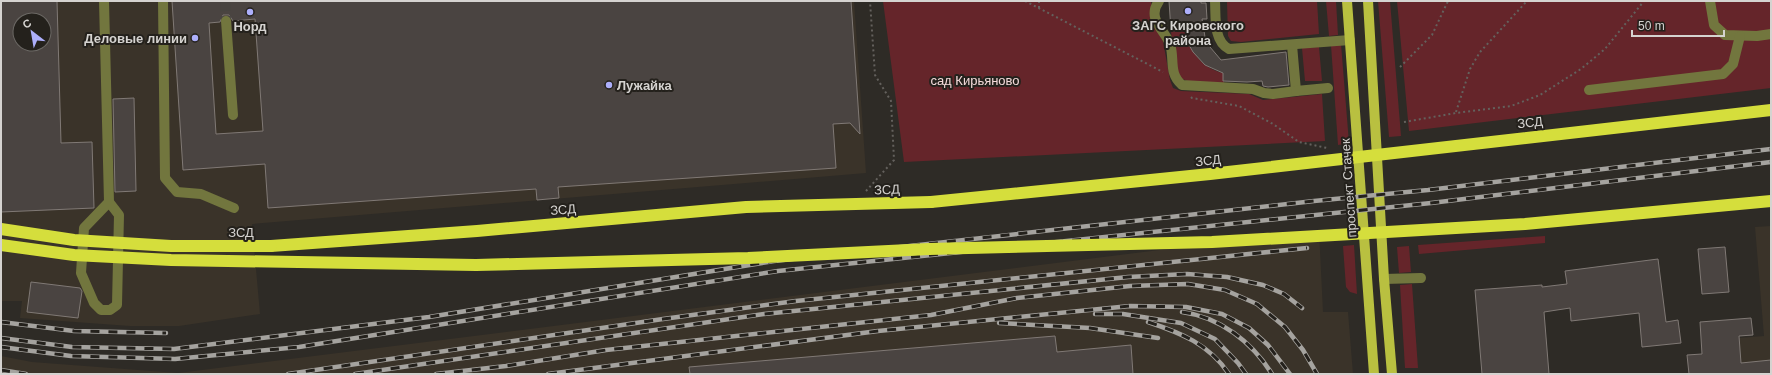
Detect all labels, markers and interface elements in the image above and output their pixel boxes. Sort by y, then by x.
marker: ЗАГС Кировского района [1183,6,1193,16]
marker: Норд [245,7,255,17]
north arrow [12,12,52,52]
scale bar [1632,12,1724,38]
text: С [20,16,33,31]
place label: ЗАГС Кировского района [1132,18,1244,48]
place label: Норд [233,19,267,34]
text: 50 m [1638,19,1665,33]
place label: Деловые линии [84,31,187,46]
marker: Деловые линии [190,33,200,43]
park label: сад Кирьяново [930,73,1020,88]
place label: Лужайка [617,78,673,93]
marker: Лужайка [604,80,614,90]
street label: ЗСД [1517,114,1544,131]
street label: проспект Стачек [1338,138,1359,238]
street label: ЗСД [1195,152,1222,169]
street label: ЗСД [874,182,900,197]
street label: ЗСД [550,201,577,218]
street label: ЗСД [228,225,254,240]

